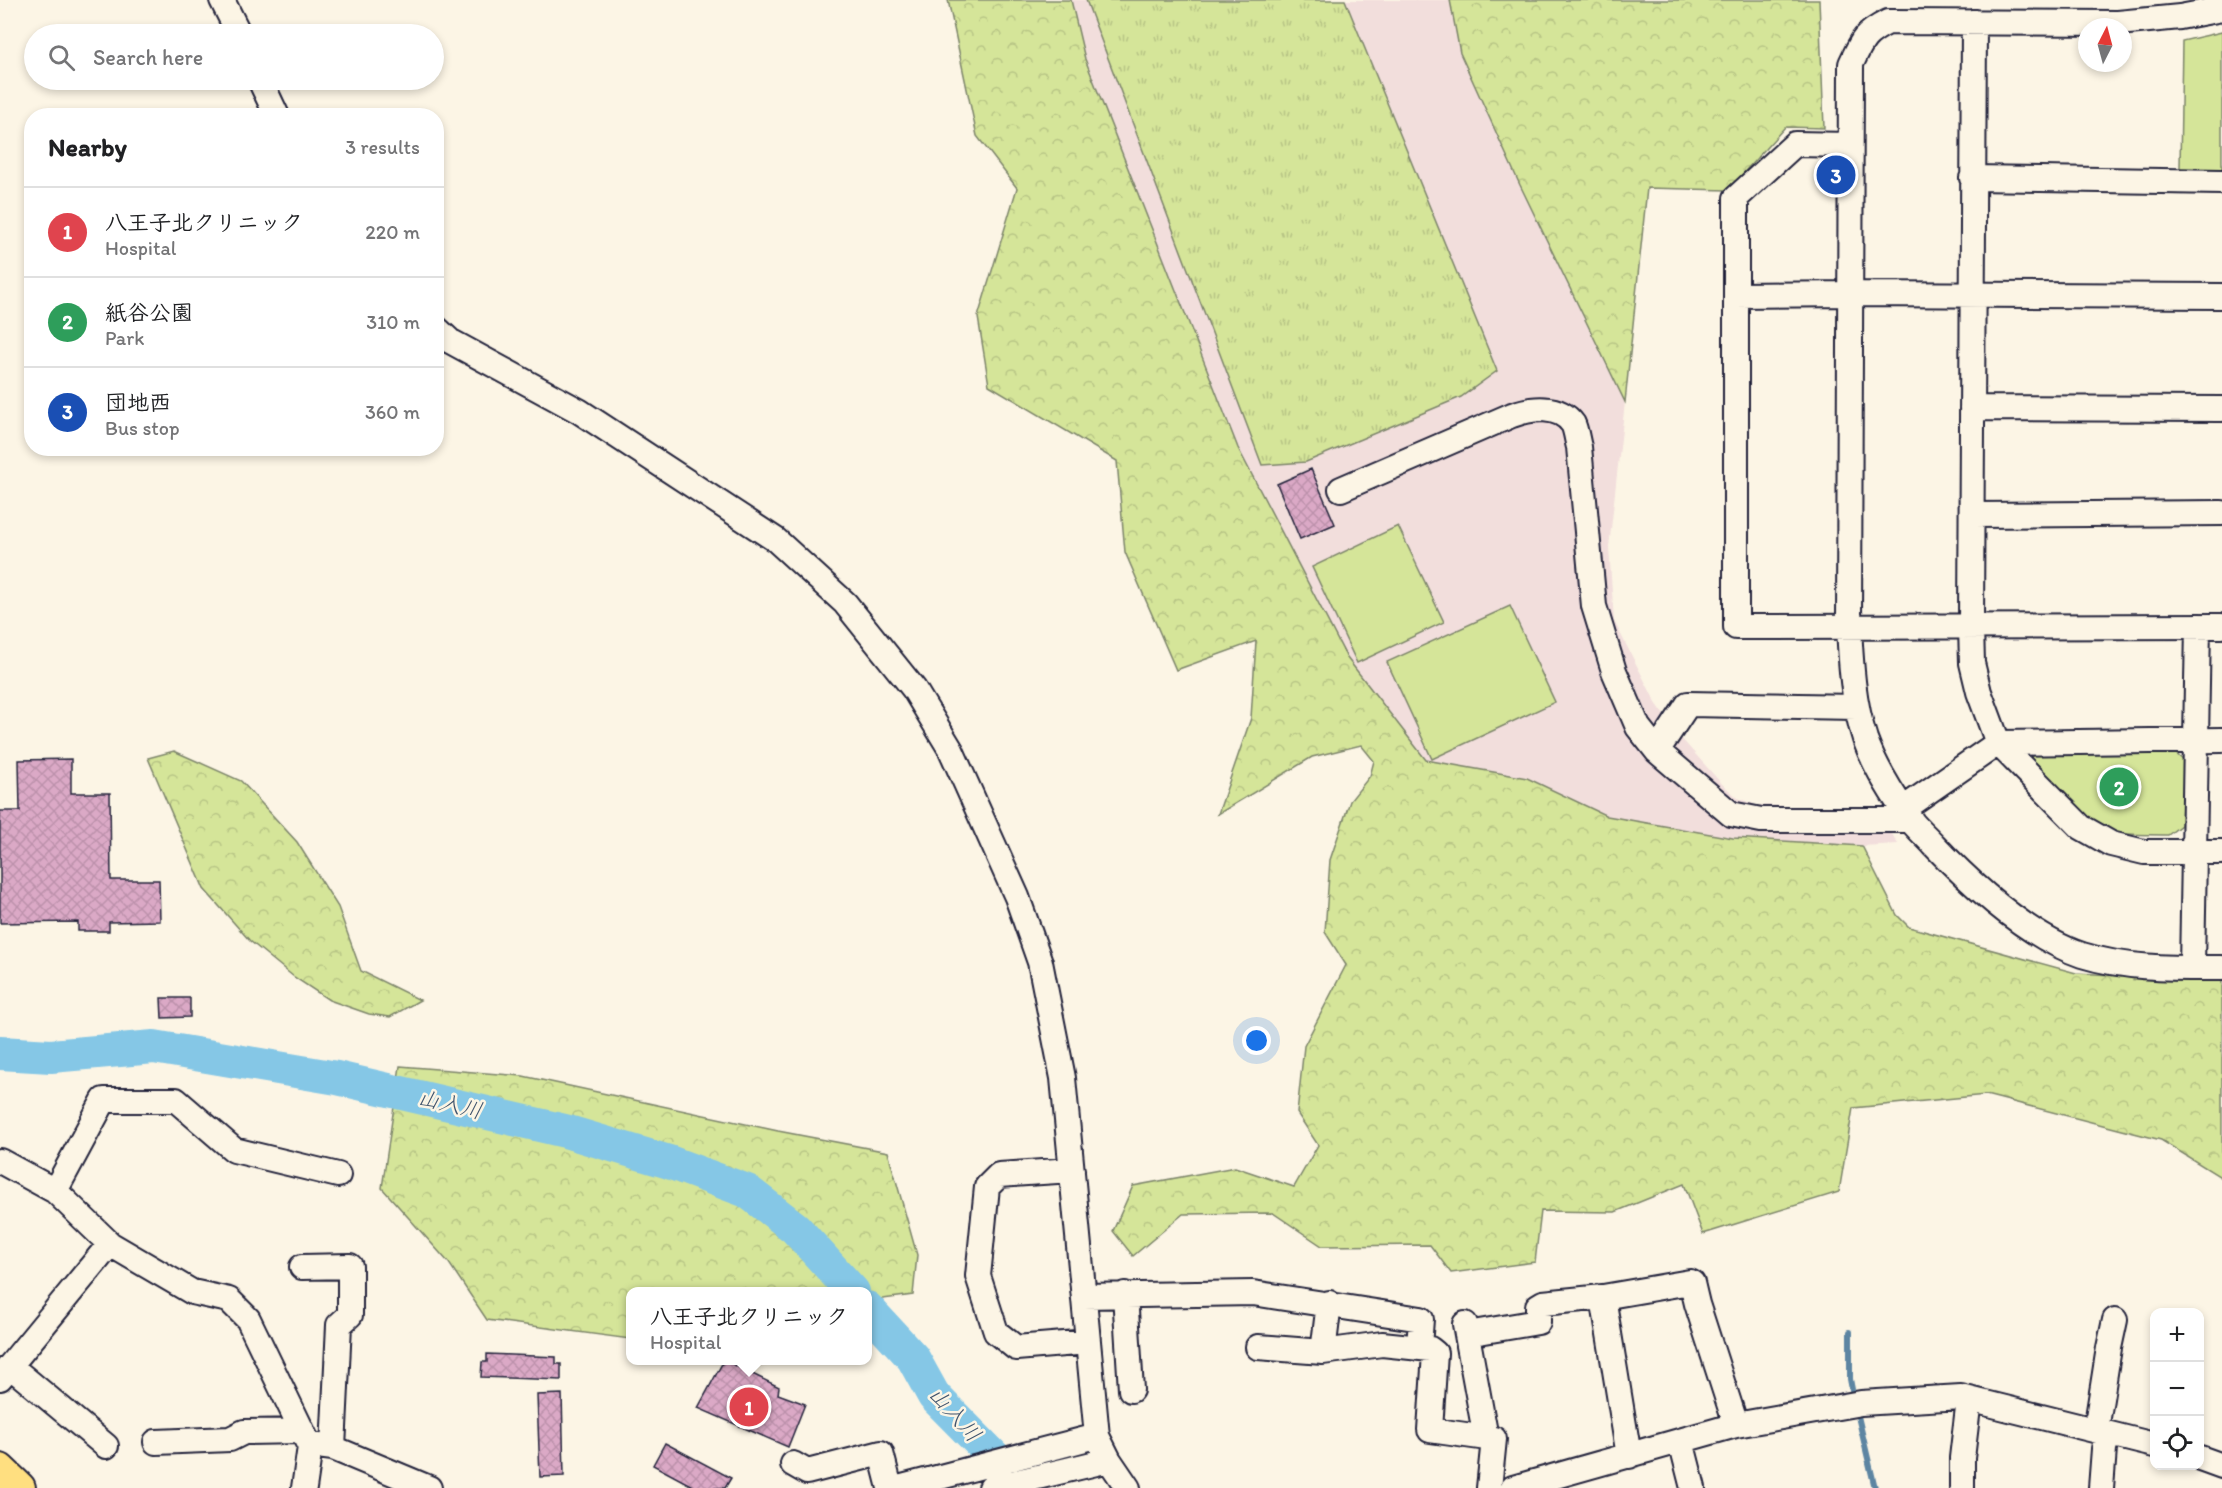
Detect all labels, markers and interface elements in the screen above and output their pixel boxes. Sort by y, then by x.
north arrow [2078,18,2132,72]
search box [24,24,444,90]
icon: search [45,41,78,74]
text: Search here [93,44,203,71]
text: Nearby [48,131,127,163]
text: 3 results [345,135,420,159]
pin: 3 [1816,152,1856,198]
text: 八王子北クリニック [105,209,303,236]
text: 1 [63,220,72,244]
text: 220 m [365,220,420,244]
text: Hospital [105,236,177,260]
text: 紙谷公園 [105,299,193,326]
text: 2 [62,310,73,334]
text: 310 m [366,310,420,334]
text: Park [105,326,144,350]
text: 団地西 [105,389,171,416]
text: 3 [62,400,73,424]
text: 360 m [365,400,420,424]
text: Bus stop [105,416,180,440]
pin: 2 [2100,764,2138,810]
your location [1242,1026,1271,1055]
water label: 山入川 [415,1083,485,1125]
popup [626,1287,872,1365]
text: 八王子北クリニック [650,1303,848,1330]
map controls [2150,1308,2204,1470]
button: + [2150,1308,2204,1362]
text: Hospital [650,1330,722,1354]
button: − [2150,1362,2204,1416]
water label: 山入川 [923,1380,987,1448]
pin: 1 [730,1384,768,1430]
button: locate [2150,1416,2204,1470]

